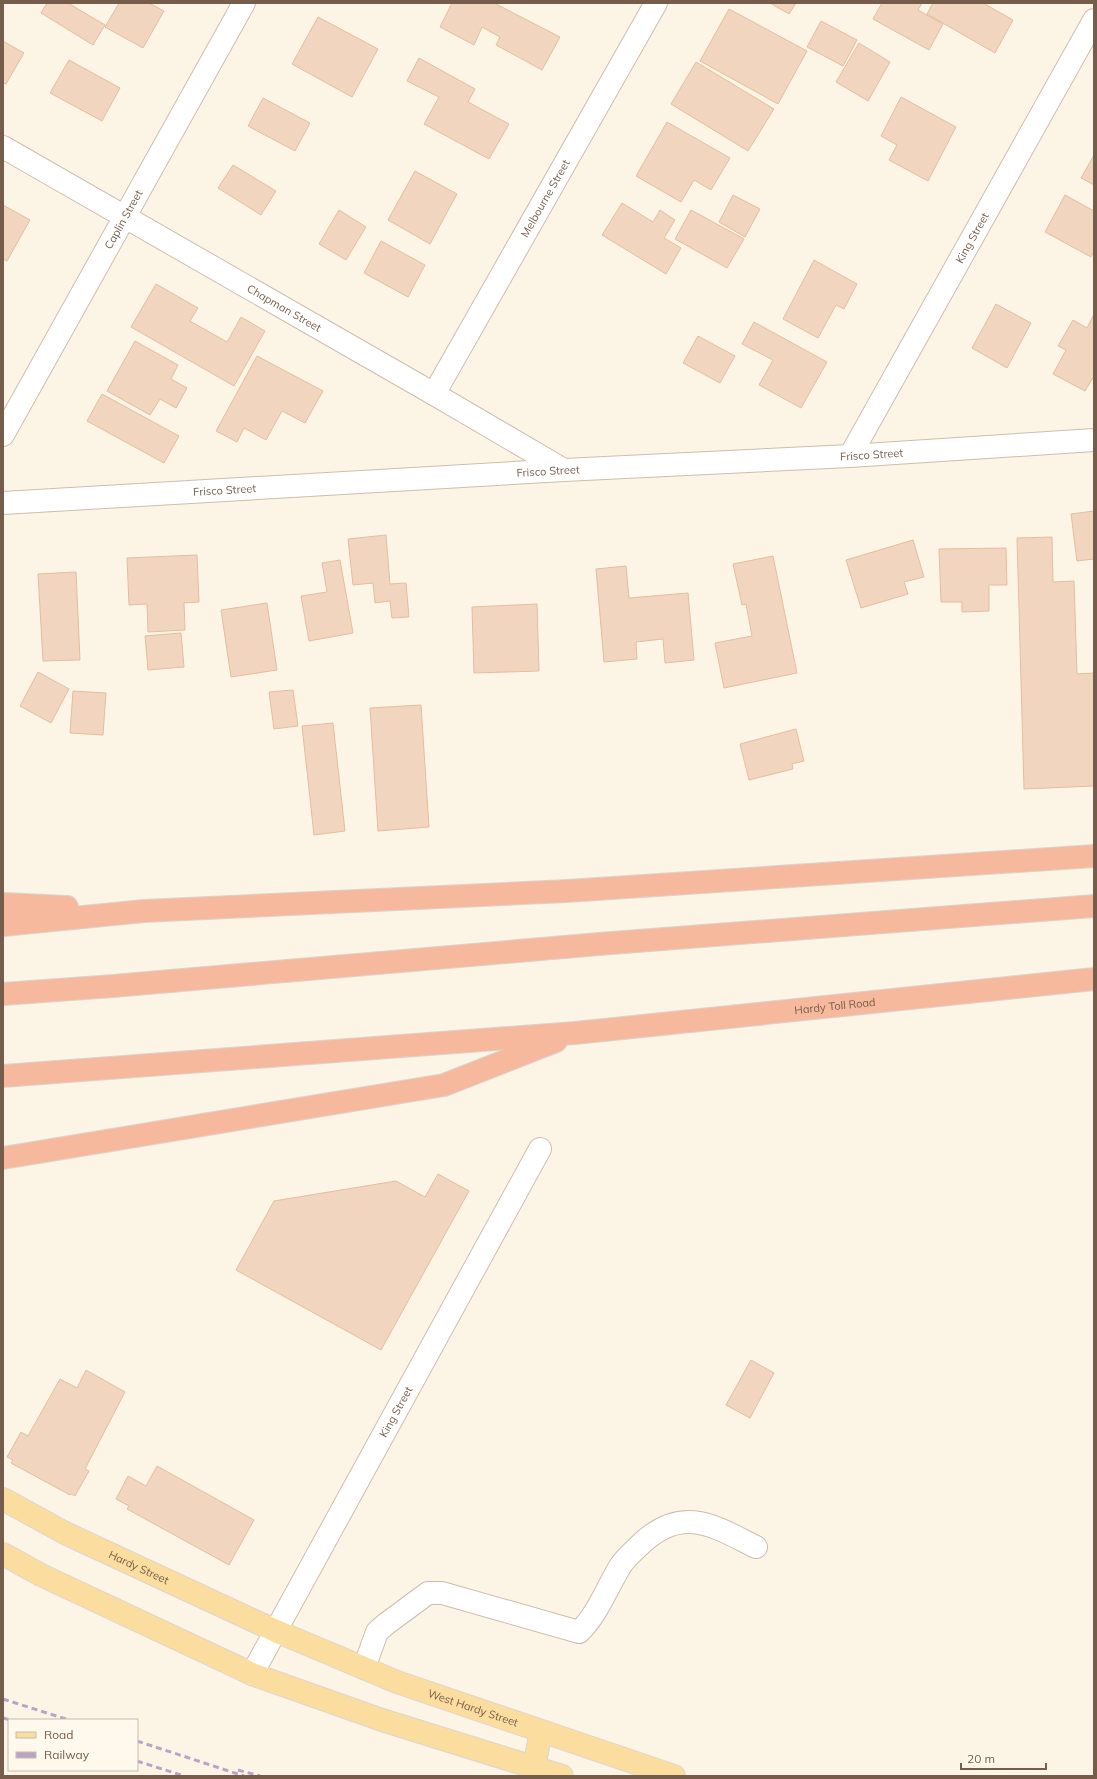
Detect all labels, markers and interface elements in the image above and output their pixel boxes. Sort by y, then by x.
street label: Melbourne Street [518,157,573,240]
street label: Caplin Street [101,187,145,251]
street label: King Street [952,210,992,266]
street label: Chapman Street [245,281,324,335]
street label: Frisco Street [840,446,904,463]
street label: Frisco Street [516,462,580,480]
street label: Frisco Street [193,481,257,499]
street label: Hardy Toll Road [794,995,876,1017]
street label: King Street [376,1384,415,1440]
street label: Hardy Street [106,1547,171,1587]
street label: West Hardy Street [426,1686,520,1730]
legend [8,1719,138,1771]
text: Road [44,1727,73,1742]
scale bar [961,1745,1046,1771]
text: Railway [44,1747,90,1762]
text: 20 m [967,1751,995,1766]

